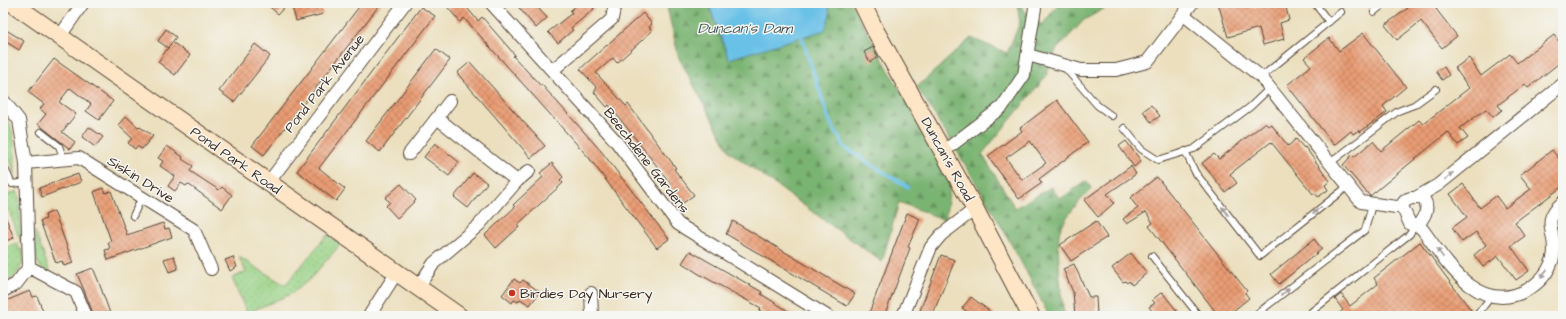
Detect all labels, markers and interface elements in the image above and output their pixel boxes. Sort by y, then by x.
water label: Duncan's Dam [698,18,794,39]
street label: Pond Park Avenue [280,30,370,137]
street label: Beechdene Gardens [599,104,694,218]
street label: Duncan's Road [916,114,978,205]
street label: Pond Park Road [186,122,285,200]
street label: Siskin Drive [103,151,178,208]
one-way arrow [1444,172,1455,180]
one-way arrow [1221,206,1229,217]
one-way arrow [1312,206,1323,214]
one-way arrow [1436,248,1444,259]
one-way arrow [1540,269,1548,279]
place label: Birdies Day Nursery [520,284,653,304]
marker: Birdies Day Nursery [507,288,517,298]
one-way arrow [1280,288,1291,296]

